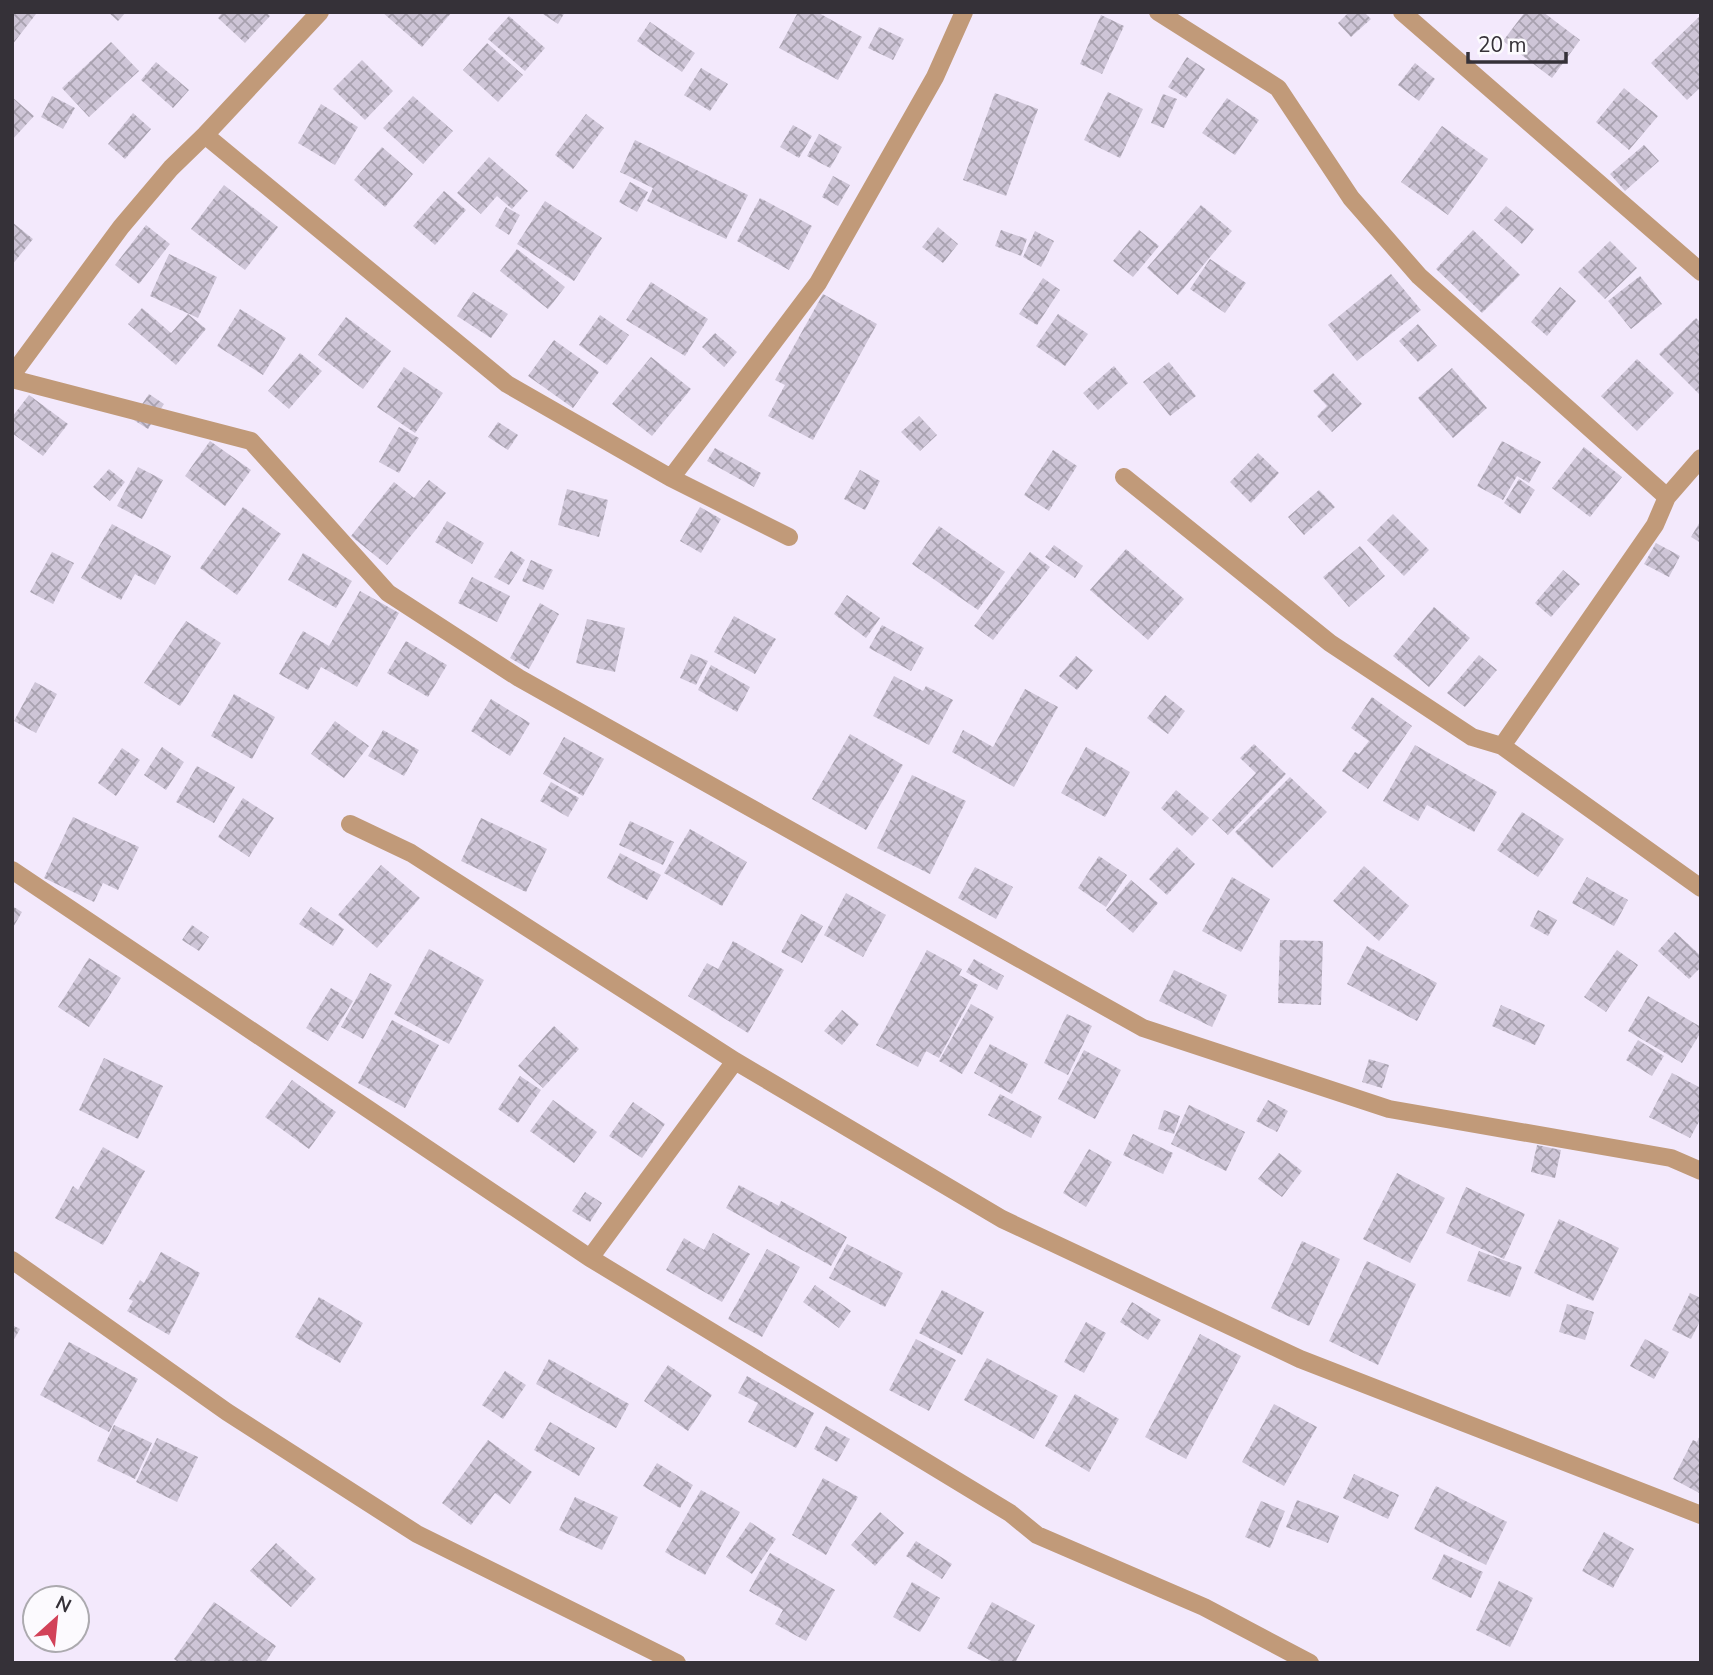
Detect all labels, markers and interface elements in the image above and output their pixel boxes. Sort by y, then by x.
scale bar [1468,21,1566,65]
text: 20 m [1478,31,1527,59]
north arrow [21,1584,91,1654]
text: N [51,1590,76,1620]

